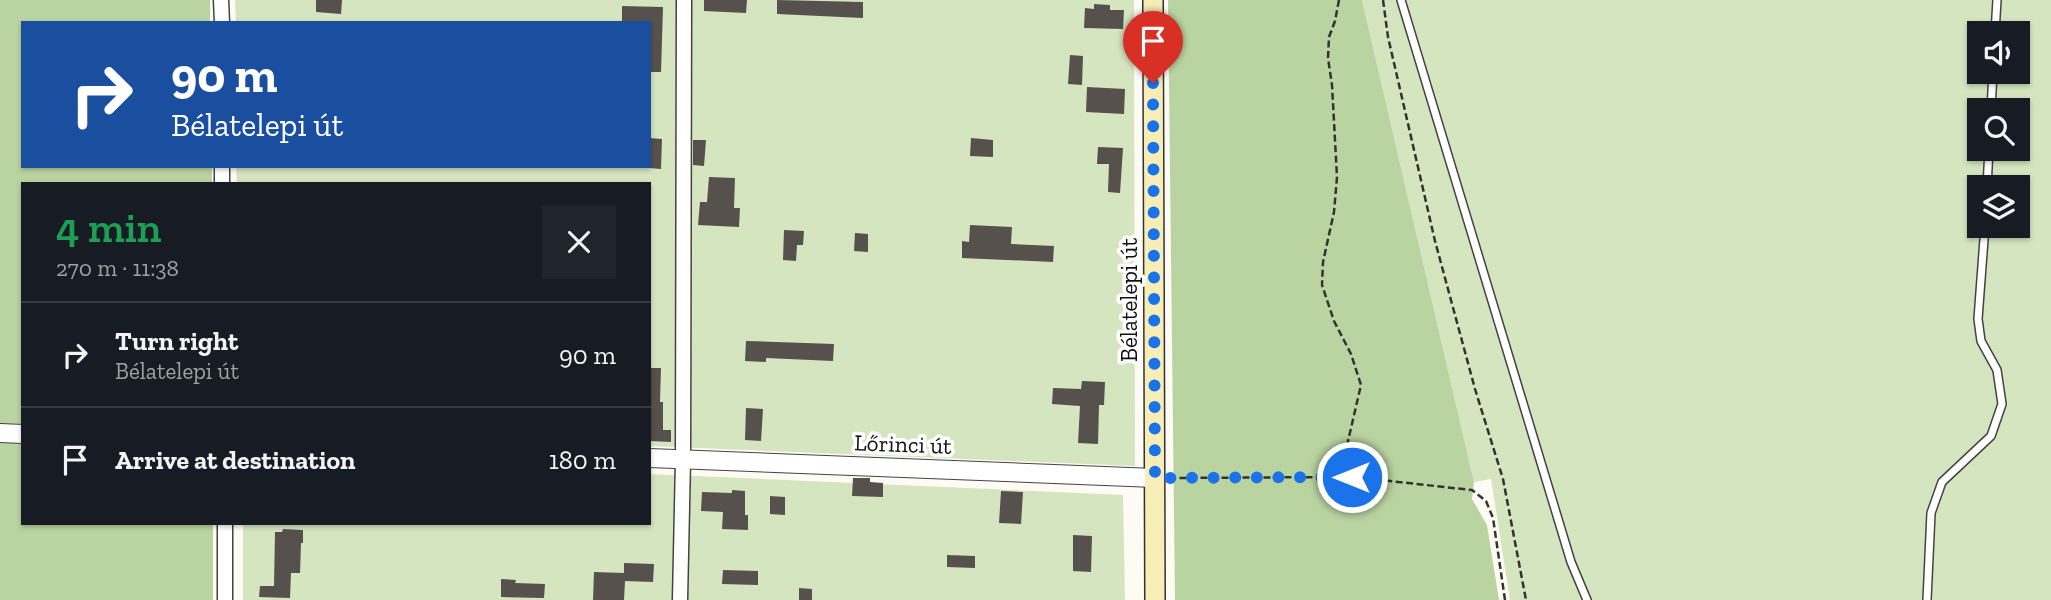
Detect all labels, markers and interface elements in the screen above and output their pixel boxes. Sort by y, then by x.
pin [1123,11,1183,83]
map controls [1967,21,2030,238]
button: sound [1967,21,2030,84]
icon: arrive [1134,22,1172,60]
text: 90 m [171,46,278,105]
icon: right [56,49,147,140]
button: search [1967,98,2030,161]
text: Bélatelepi út [171,106,343,144]
button: layers [1967,175,2030,238]
text: 4 min [56,202,161,253]
button: close [542,205,616,279]
street label: Bélatelepi út [1115,238,1143,362]
text: 270 m · 11:38 [56,254,179,282]
text: Turn right [115,325,238,357]
icon: right [56,336,94,374]
text: 90 m [559,339,616,371]
text: Bélatelepi út [115,357,239,385]
street label: Lőrinci út [854,428,953,460]
position arrow [1315,440,1389,514]
icon: arrive [56,441,94,479]
text: Arrive at destination [115,444,355,476]
text: 180 m [549,444,616,476]

